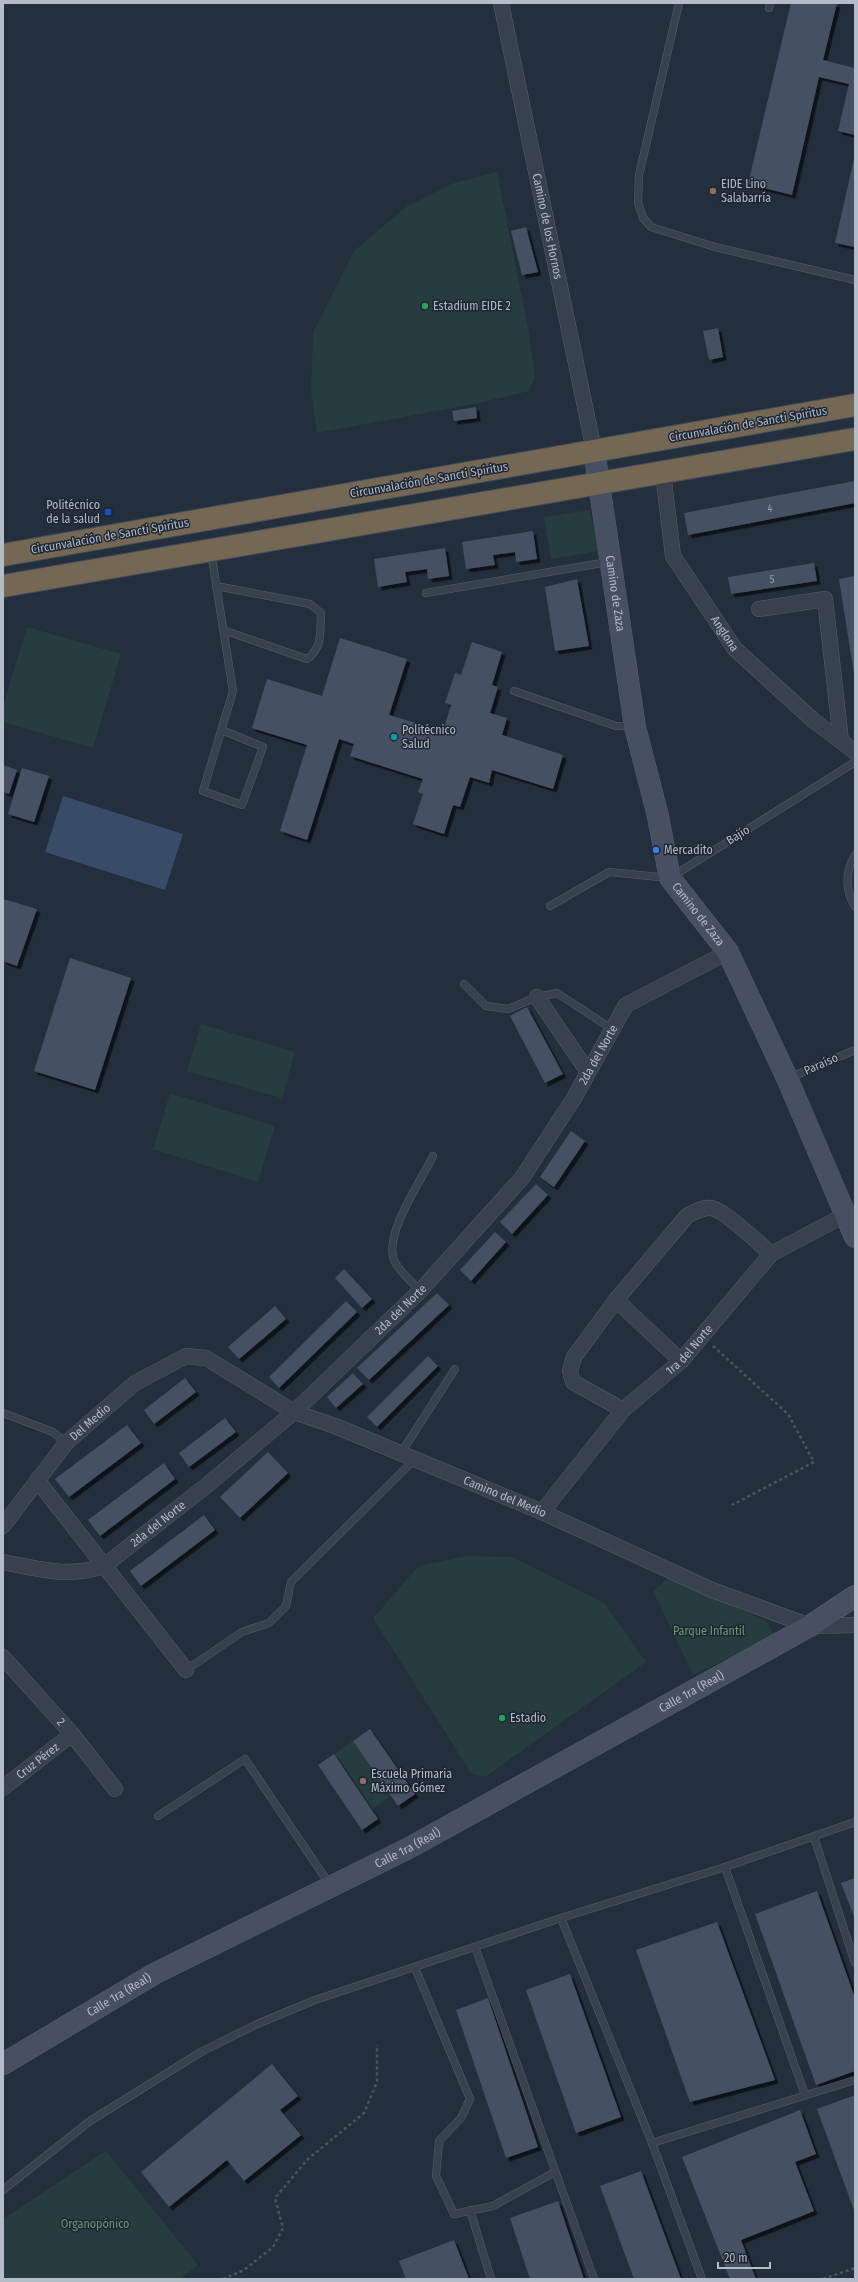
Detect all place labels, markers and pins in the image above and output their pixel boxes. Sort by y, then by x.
place label: EIDE Lino Salabarría [721,177,771,205]
marker: EIDE Lino Salabarría [708,186,718,196]
place label: Estadium EIDE 2 [433,299,511,313]
marker: Estadium EIDE 2 [420,301,430,311]
place label: Politécnico de la salud [46,498,100,526]
marker: Politécnico de la salud [103,507,113,517]
place label: Politécnico Salud [402,723,456,751]
marker: Politécnico Salud [389,732,399,742]
place label: Mercadito [664,843,713,857]
marker: Mercadito [651,845,661,855]
place label: Estadio [510,1711,546,1725]
marker: Estadio [497,1713,507,1723]
place label: Escuela Primaria Máximo Gómez [371,1767,452,1795]
marker: Escuela Primaria Máximo Gómez [358,1776,368,1786]

